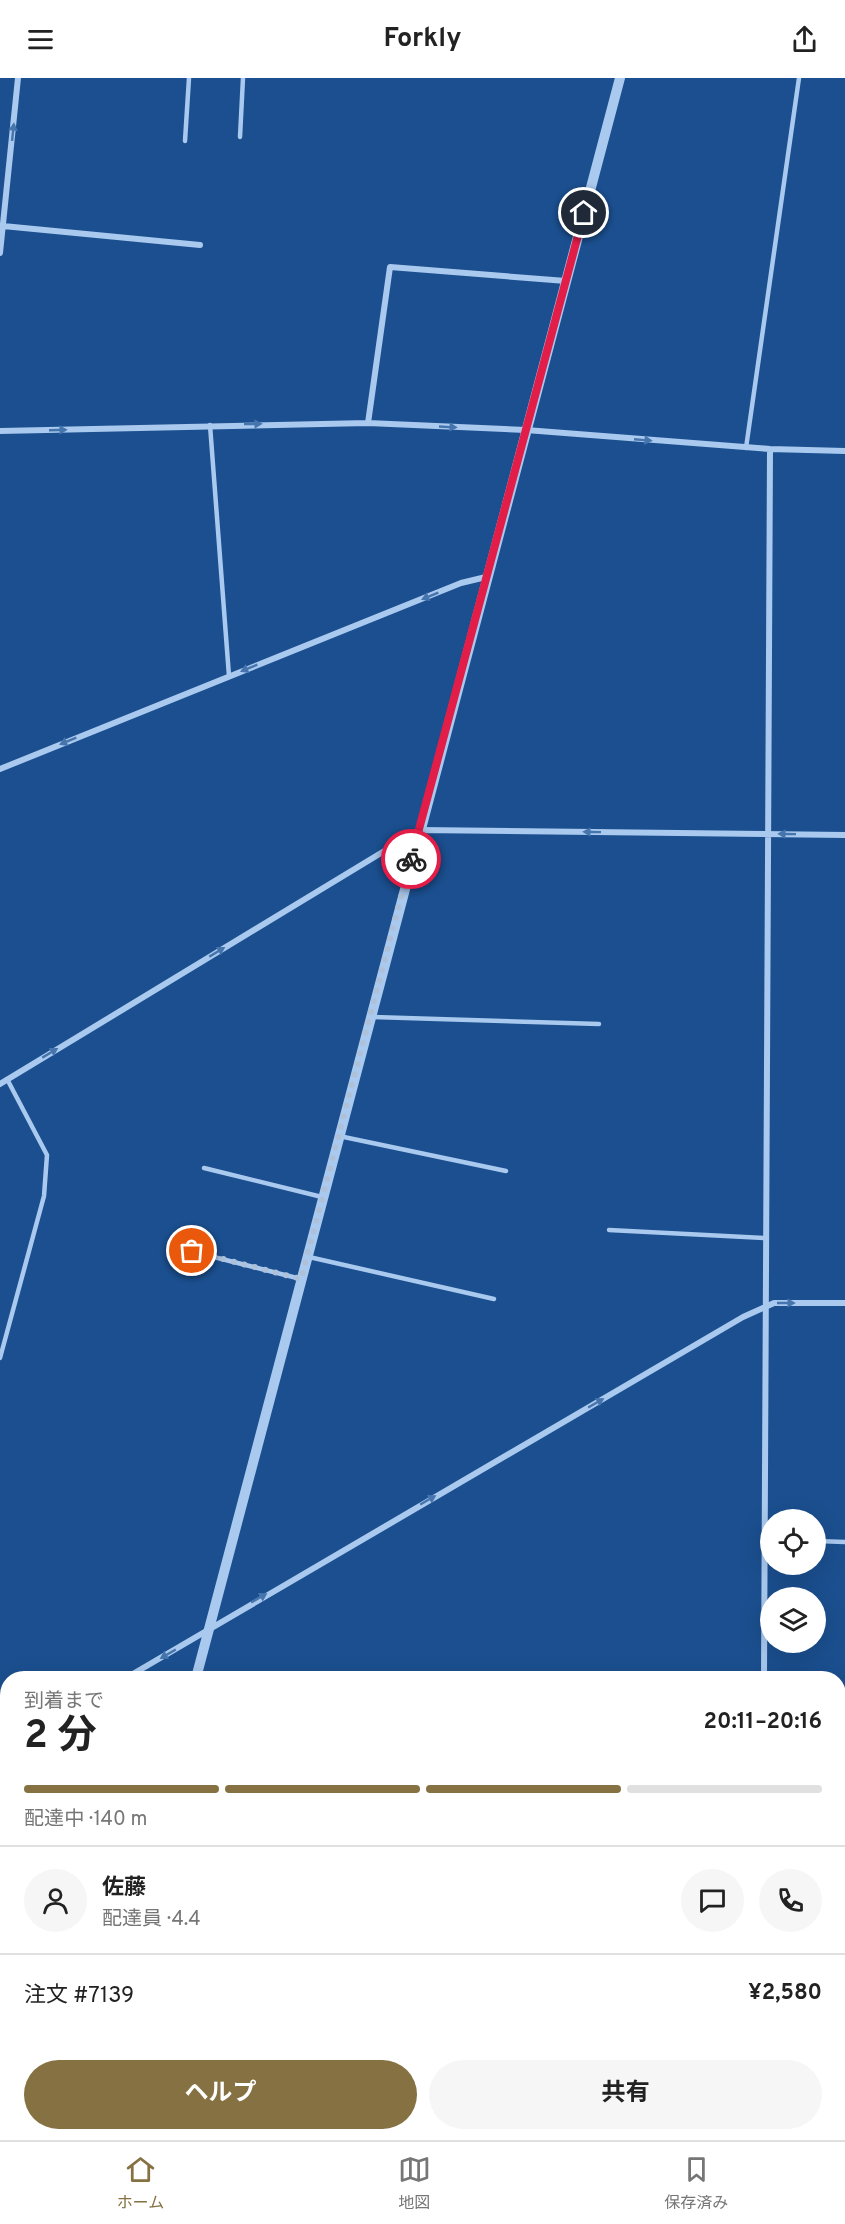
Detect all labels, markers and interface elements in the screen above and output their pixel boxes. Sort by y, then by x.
text: Forkly [384,22,461,56]
icon: menu [24,23,57,56]
icon: share [788,23,821,56]
one-way arrow [8,122,18,141]
pin [558,187,609,238]
icon: home [567,196,600,229]
one-way arrow [244,419,263,429]
one-way arrow [439,422,458,431]
one-way arrow [49,425,68,434]
one-way arrow [633,435,652,444]
one-way arrow [421,591,439,601]
one-way arrow [240,664,258,673]
one-way arrow [59,736,77,746]
one-way arrow [582,827,601,837]
courier [381,829,441,889]
one-way arrow [777,829,796,839]
icon: bike [395,843,428,876]
one-way arrow [209,947,225,958]
one-way arrow [42,1048,58,1059]
pin [166,1225,217,1276]
icon: bag [175,1234,208,1267]
one-way arrow [776,1298,795,1308]
one-way arrow [588,1397,604,1408]
one-way arrow [419,1496,436,1506]
map controls [760,1509,826,1653]
button: locate [760,1509,826,1575]
button: layers [760,1587,826,1653]
one-way arrow [251,1593,267,1604]
one-way arrow [159,1649,176,1659]
text: 到着まで [24,1689,104,1715]
text: 20:11–20:16 [704,1709,822,1736]
text: 2 分 [24,1713,97,1762]
text: 配達中 · 140 m [24,1807,147,1833]
button: person [24,1869,87,1932]
button: chat [681,1869,744,1932]
button: phone [759,1869,822,1932]
text: 佐藤 [102,1875,146,1902]
text: 配達員 · 4.4 [102,1907,201,1933]
text: ¥2,580 [748,1980,822,2007]
text: 注文 #7139 [24,1983,134,2010]
button: ヘルプ [24,2060,417,2129]
button: 共有 [429,2060,822,2129]
tab: ホーム [117,2153,164,2214]
tab: 地図 [398,2153,431,2214]
tab: 保存済み [664,2153,728,2214]

